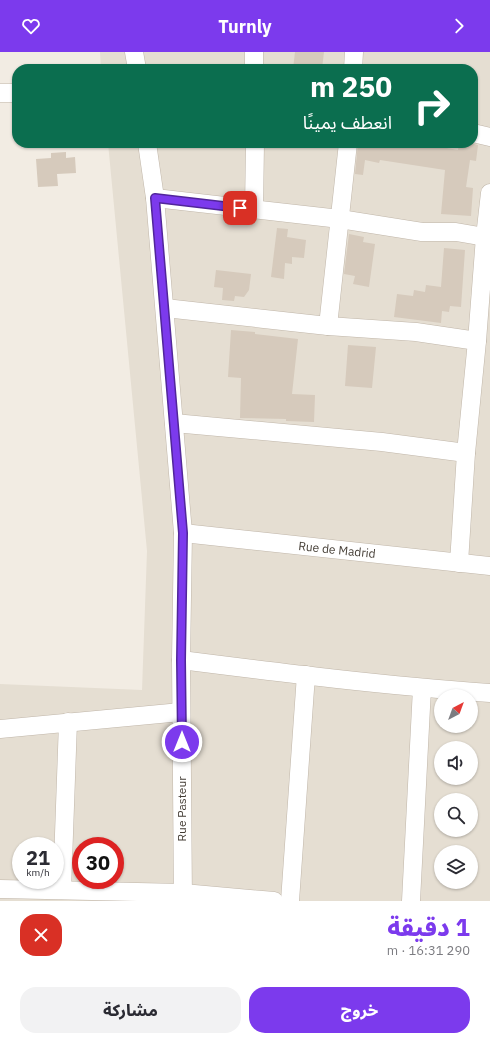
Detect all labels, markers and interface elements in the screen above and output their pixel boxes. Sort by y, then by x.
icon: heart [20,15,42,37]
text: Turnly [218,15,272,38]
icon: forward [448,15,470,37]
text: 250 m [310,68,392,105]
icon: right [406,80,458,132]
text: انعطف يمينًا [303,111,392,134]
pin [223,191,257,225]
icon: arrive [229,197,251,219]
street label: Rue de Madrid [298,538,377,561]
north arrow [434,689,478,733]
map controls [434,689,478,889]
position arrow [161,721,203,763]
button: sound [434,741,478,785]
street label: Rue Pasteur [174,776,189,842]
button: search [434,793,478,837]
speed limit sign: 30 [72,837,124,889]
text: 21 [26,844,50,871]
button: layers [434,845,478,889]
text: km/h [26,866,50,879]
text: 1 دقيقة [387,911,470,943]
button: close [20,914,62,956]
text: 290 m · 16:31 [387,942,470,959]
button: مشاركة [20,987,241,1033]
button: خروج [249,987,470,1033]

